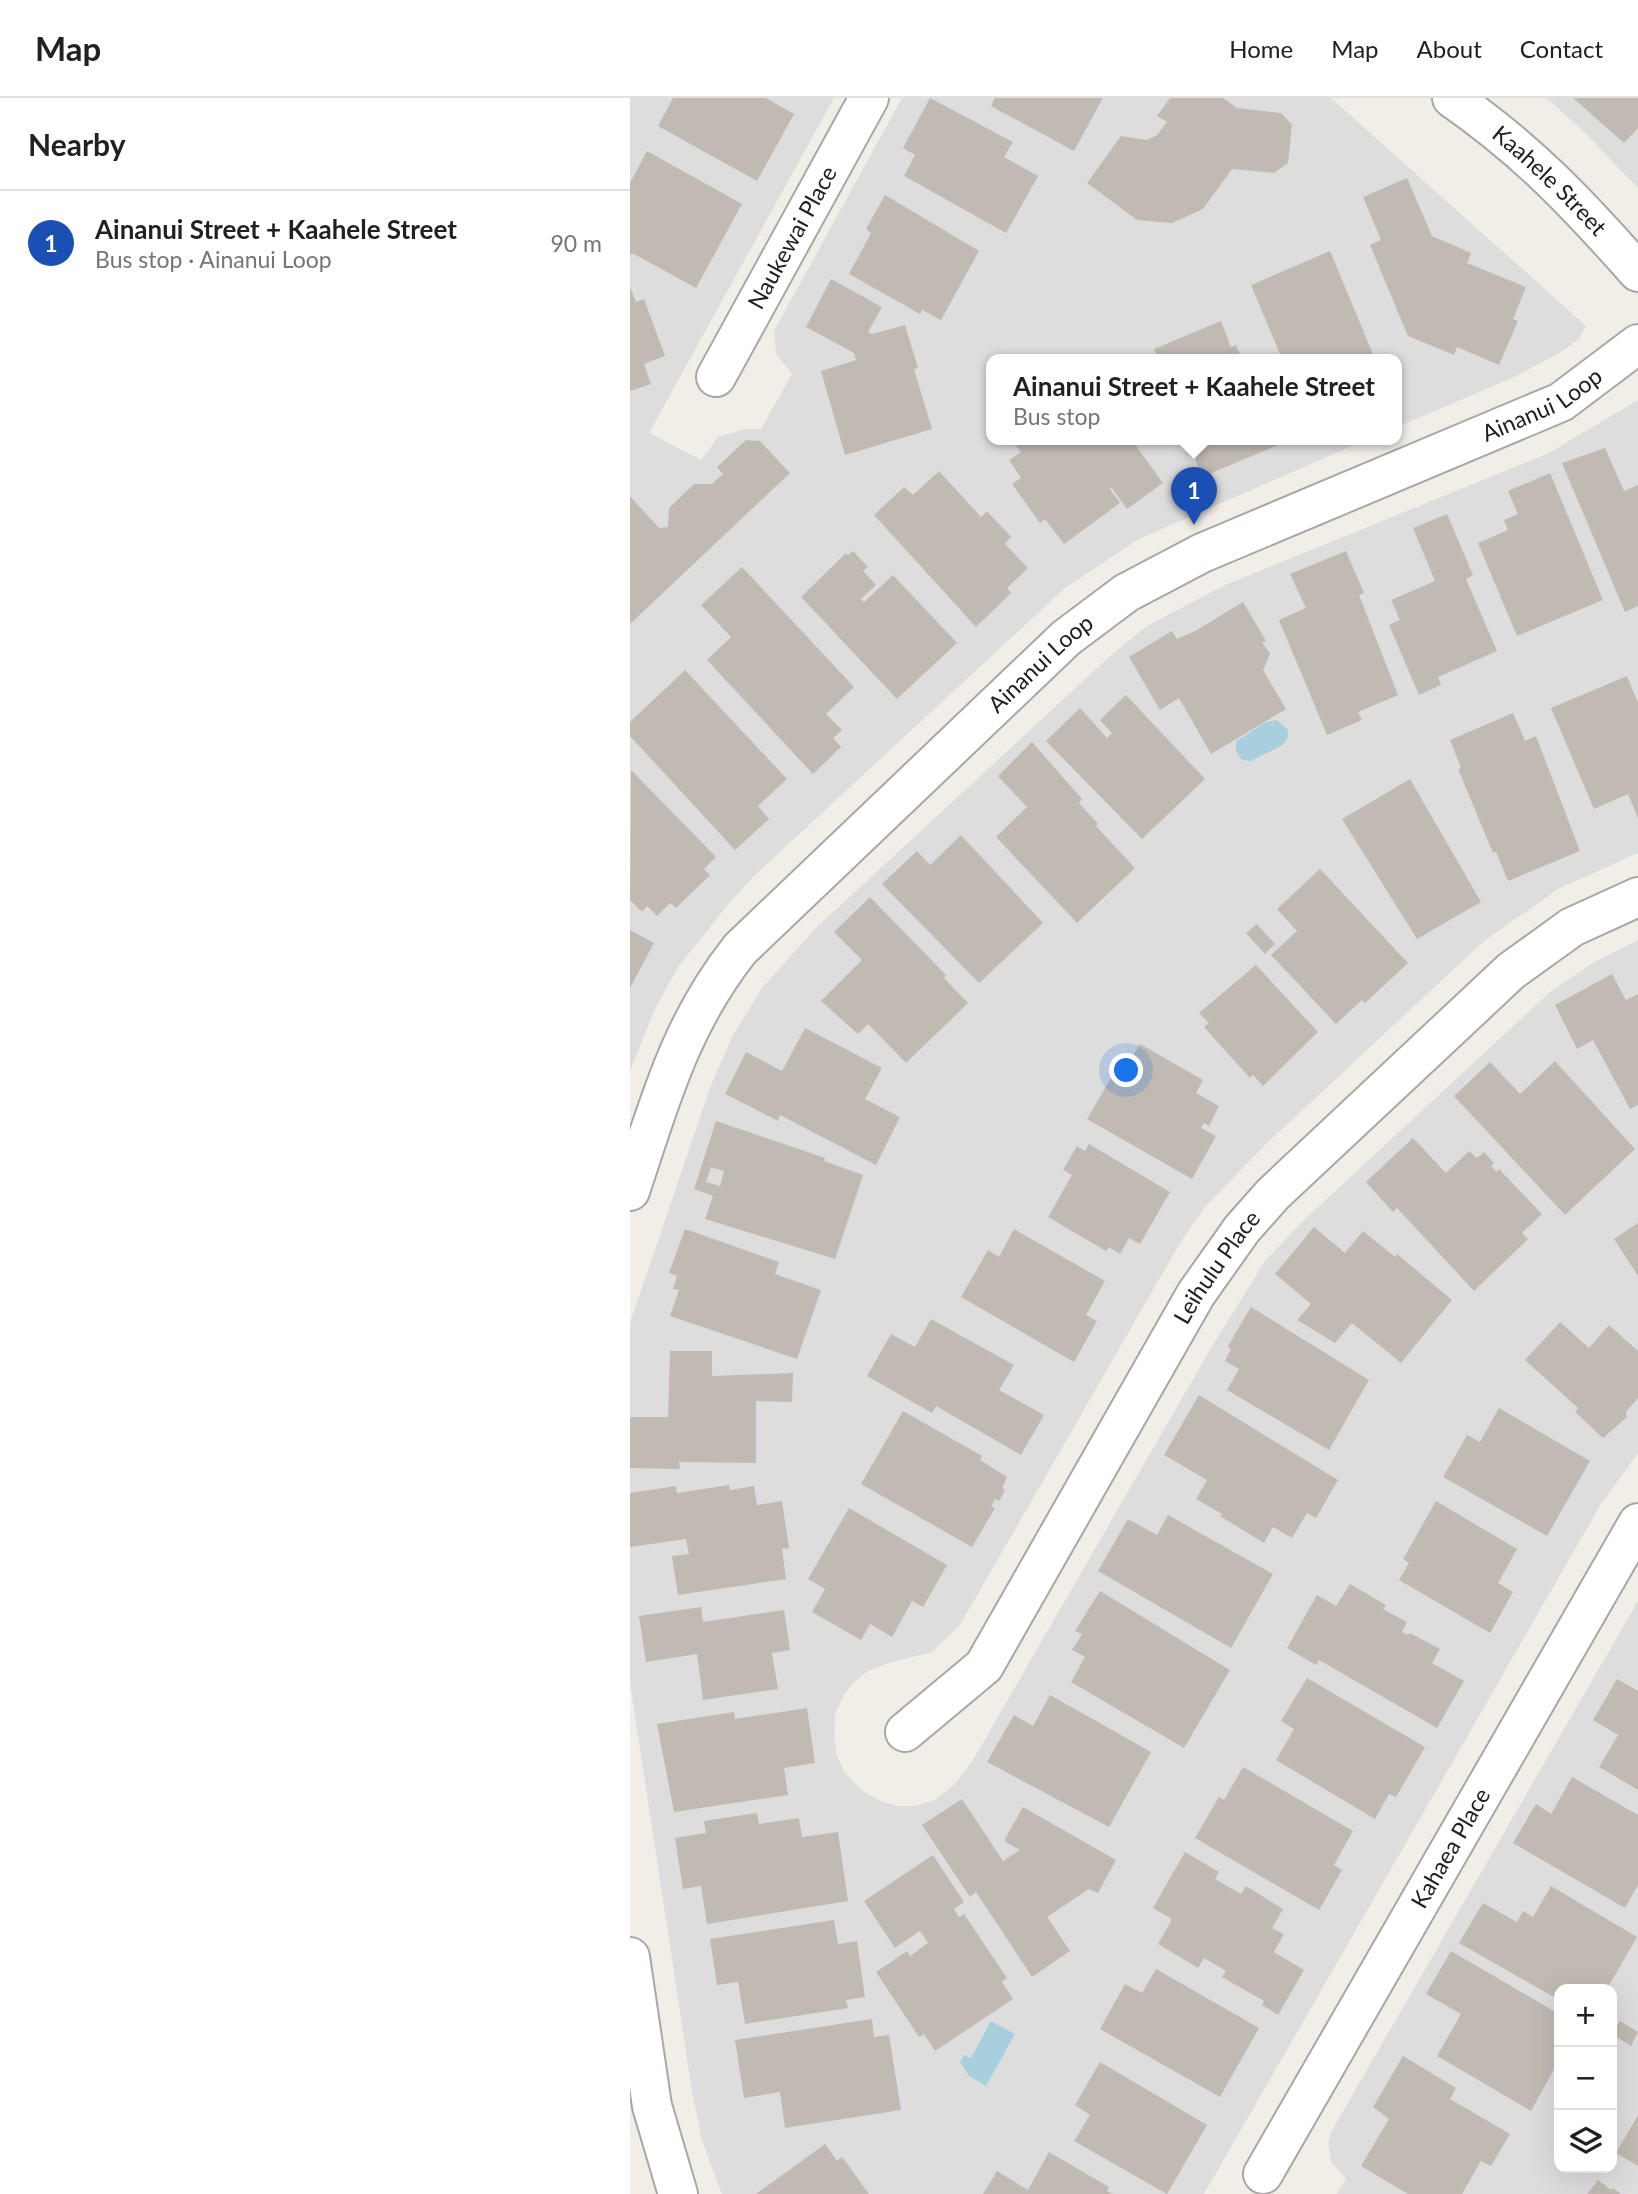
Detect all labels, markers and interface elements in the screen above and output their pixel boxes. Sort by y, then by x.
text: Map [35,28,101,68]
text: Home [1229,34,1293,63]
text: Map [1331,34,1379,63]
text: About [1417,34,1482,63]
text: Contact [1520,34,1603,63]
street label: Kaahele Street [1487,119,1613,241]
text: Nearby [28,126,126,162]
street label: Naukewai Place [741,161,842,314]
text: Ainanui Street + Kaahele Street [95,213,457,245]
text: 1 [44,229,58,257]
text: 90 m [551,229,602,257]
text: Bus stop · Ainanui Loop [95,245,332,273]
popup [986,354,1402,445]
street label: Ainanui Loop [1477,361,1607,447]
text: Ainanui Street + Kaahele Street [1013,370,1375,402]
text: Bus stop [1013,402,1100,430]
pin: 1 [1171,467,1217,525]
street label: Ainanui Loop [982,608,1098,718]
your location [1109,1053,1143,1087]
street label: Leihulu Place [1167,1204,1265,1328]
street label: Kahaea Place [1404,1783,1495,1913]
map controls [1554,1984,1617,2173]
button: + [1554,1984,1617,2047]
button: − [1554,2047,1617,2110]
button: layers [1554,2110,1617,2173]

